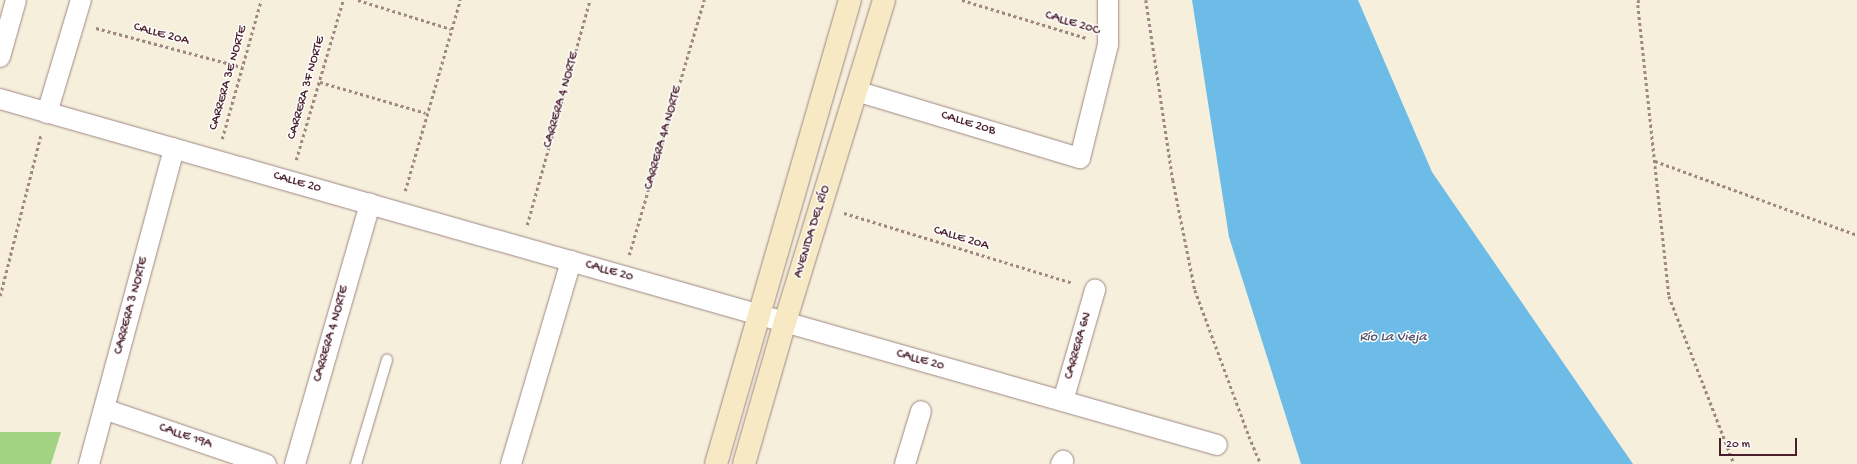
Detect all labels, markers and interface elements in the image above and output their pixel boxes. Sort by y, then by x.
street label: CALLE 20C [1043,8,1101,40]
street label: CALLE 20A [132,20,190,50]
street label: CARRERA 3E NORTE [207,24,251,132]
street label: CARRERA 3F NORTE [285,35,329,141]
street label: CARRERA 4 NORTE [541,50,583,150]
street label: CARRERA 4A NORTE [642,84,686,192]
street label: CALLE 20B [939,108,997,140]
street label: CALLE 20 [271,169,323,197]
street label: AVENIDA DEL RÍO [792,184,834,280]
street label: CALLE 20A [932,223,990,255]
street label: CARRERA 3 NORTE [112,256,152,356]
street label: CALLE 20 [583,258,635,286]
street label: CARRERA 4 NORTE [311,284,353,384]
street label: CARRERA 6N [1062,311,1096,381]
water label: Río La Vieja [1359,330,1427,346]
street label: CALLE 20 [894,347,946,375]
street label: CALLE 19A [157,421,213,453]
scale bar [1721,430,1799,456]
text: 20 m [1726,438,1750,452]

